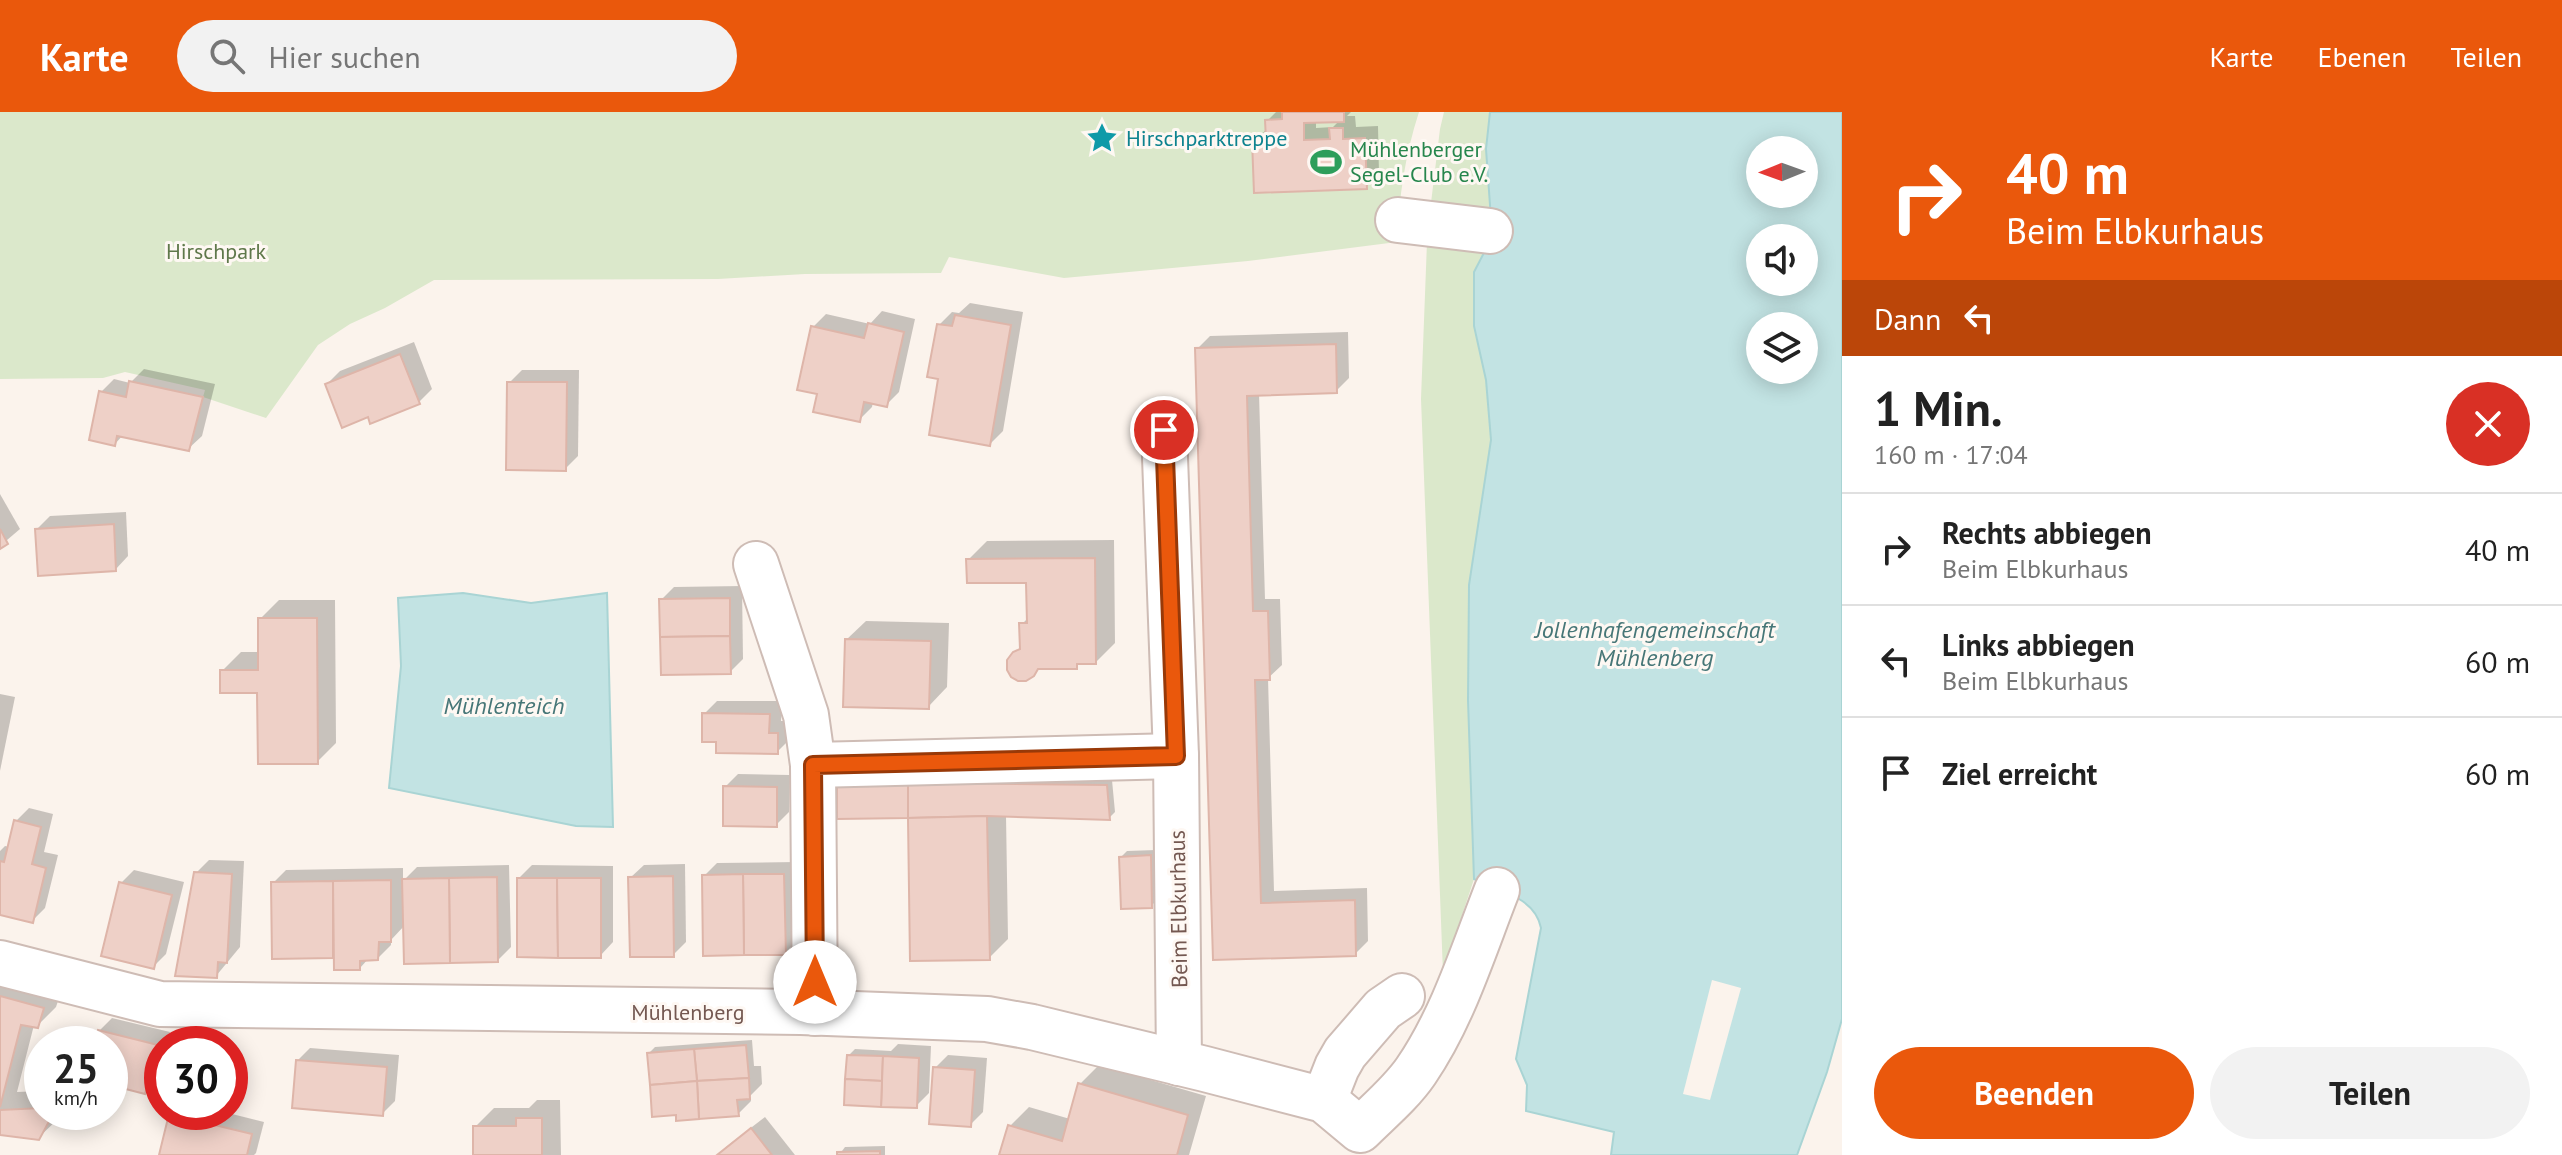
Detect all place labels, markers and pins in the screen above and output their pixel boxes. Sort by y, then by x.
place icon: Hirschparktreppe [1085,121,1119,155]
place label: Hirschparktreppe [1126,124,1287,152]
place label: Mühlenberger Segel-Club e.V. [1350,135,1488,188]
sports icon: Mühlenberger Segel-Club e.V. [1309,145,1343,179]
pin [1130,396,1198,464]

